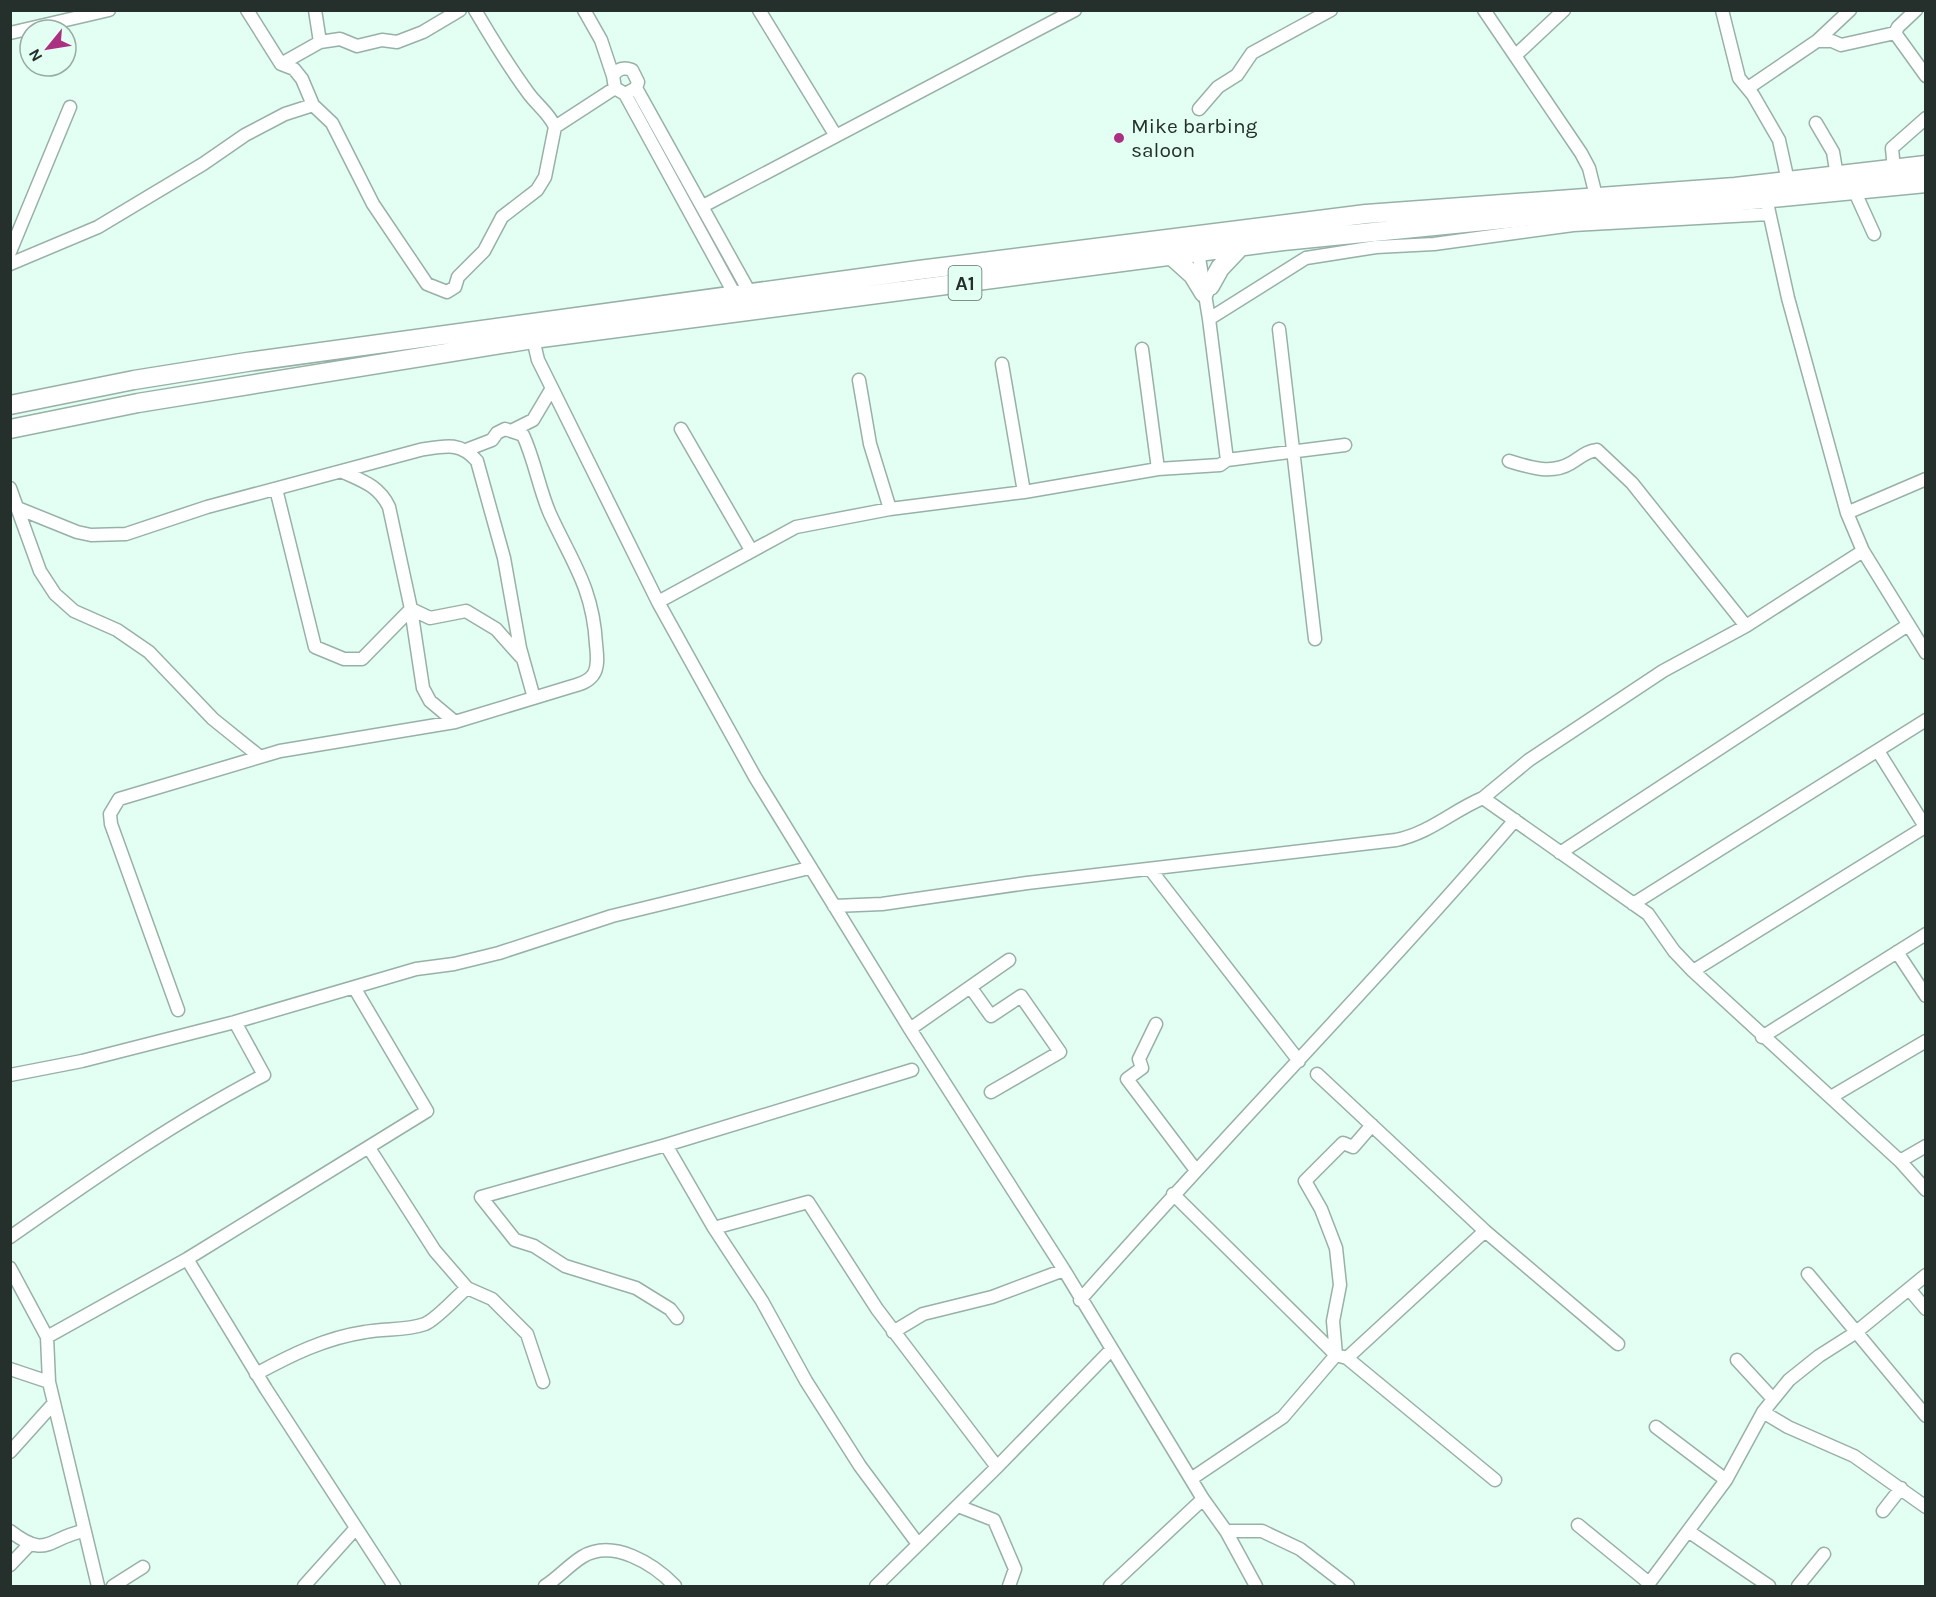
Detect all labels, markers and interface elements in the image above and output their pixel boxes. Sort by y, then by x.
north arrow [18,18,78,78]
text: N [24,46,47,65]
place label: Mike barbing saloon [1131,114,1258,162]
marker: Mike barbing saloon [1112,131,1126,145]
road number: A1 [948,266,982,300]

